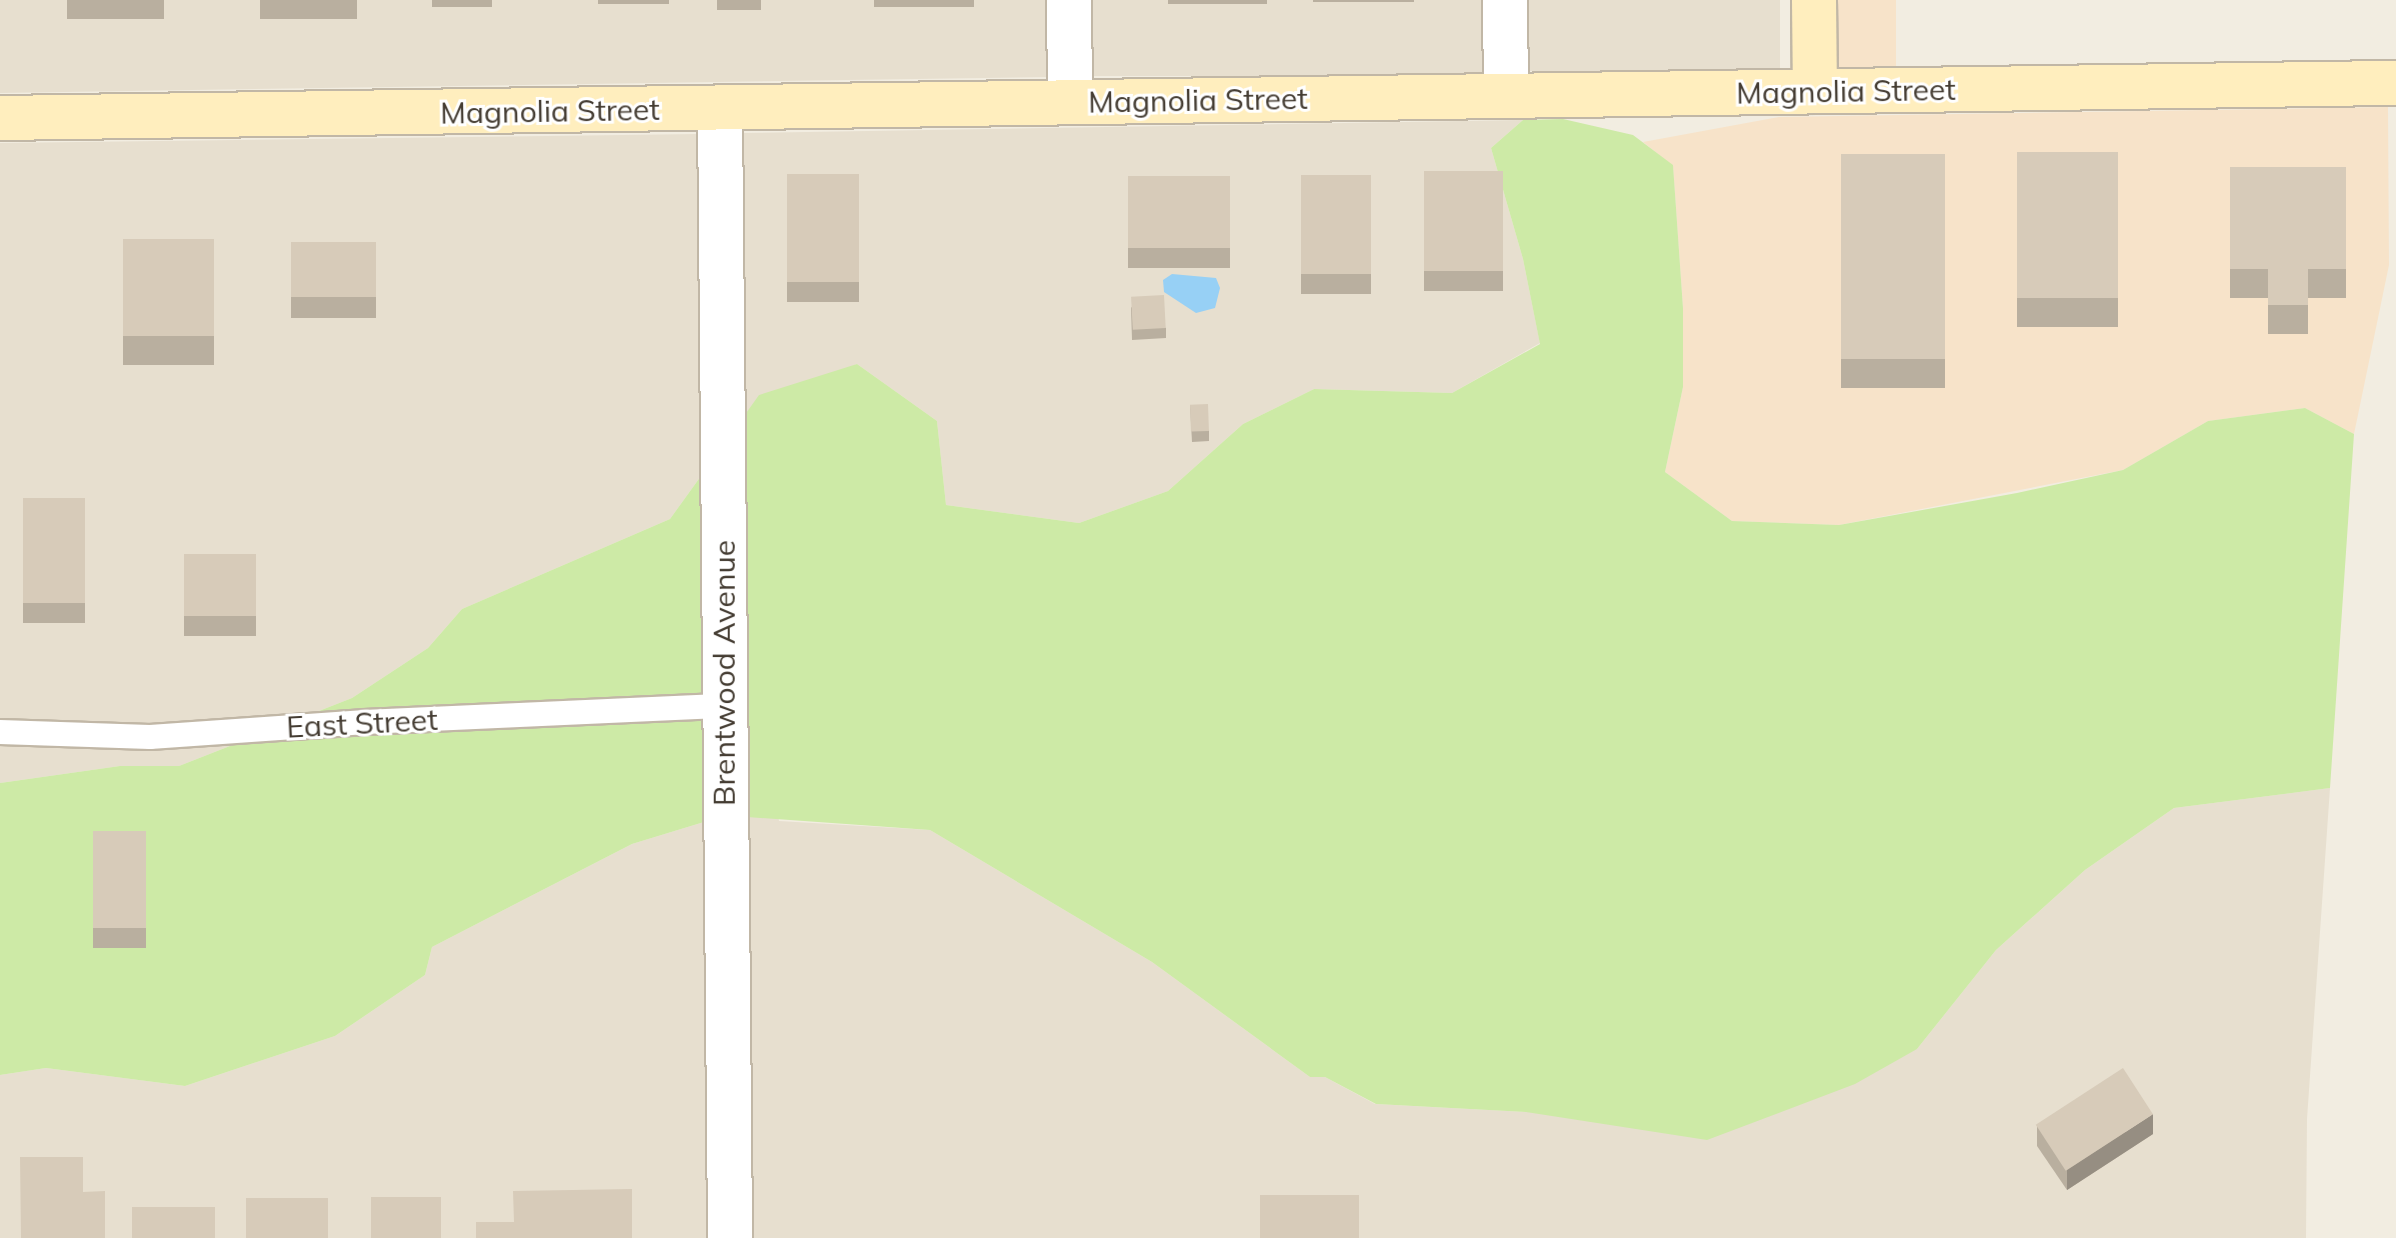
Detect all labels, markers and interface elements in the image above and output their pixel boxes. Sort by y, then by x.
street label: Magnolia Street [1736,71,1956,111]
street label: Magnolia Street [1088,80,1308,120]
street label: Magnolia Street [440,91,660,131]
street label: Brentwood Avenue [706,540,742,806]
street label: East Street [285,701,439,745]

